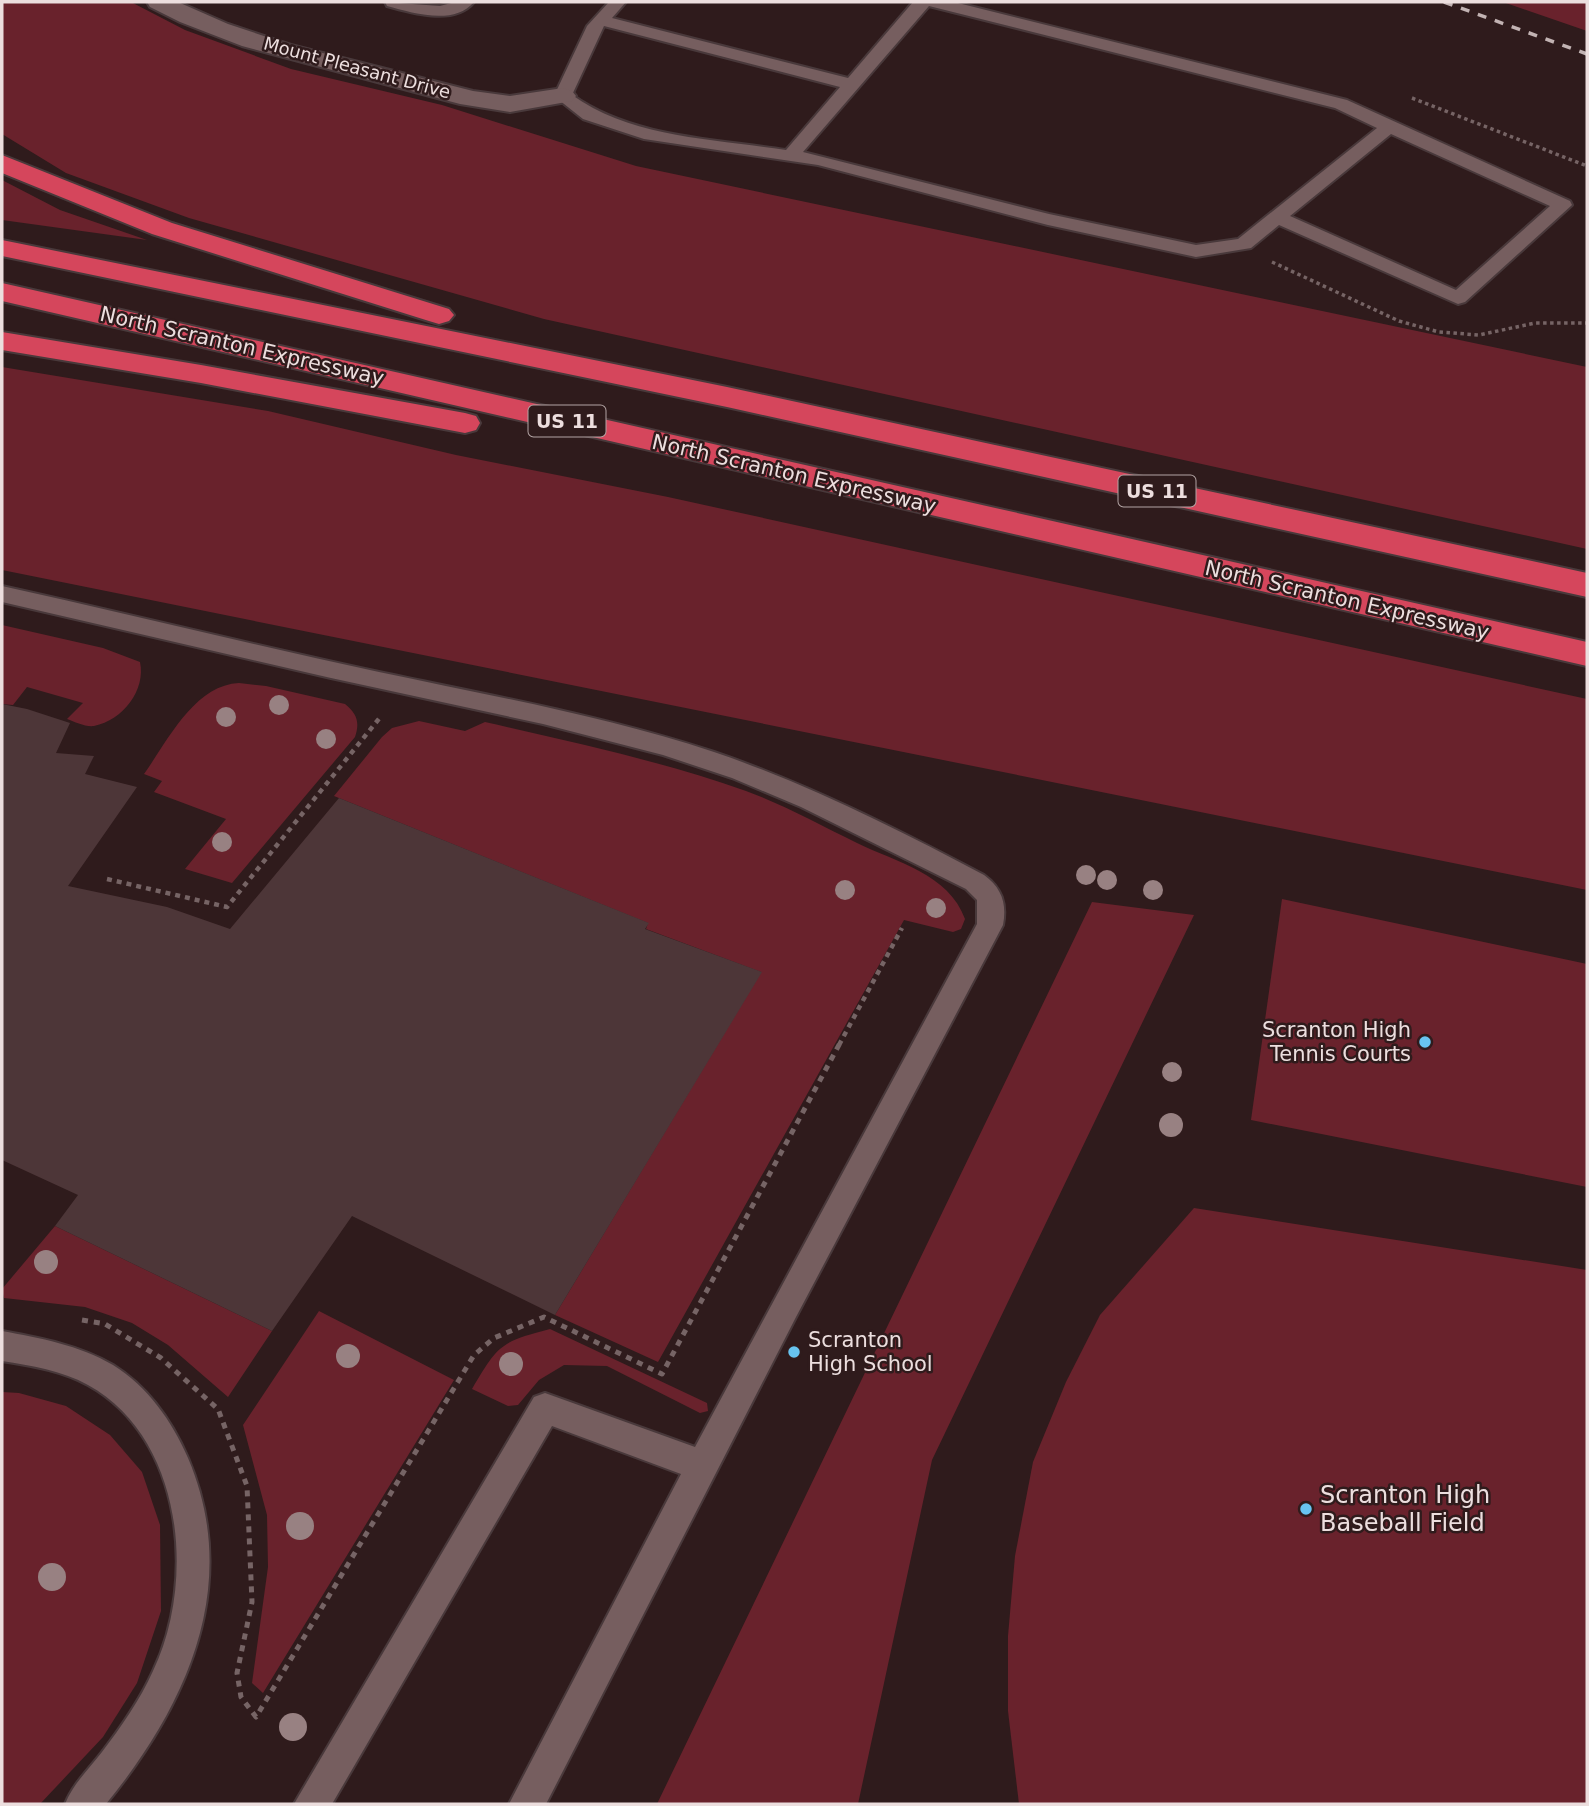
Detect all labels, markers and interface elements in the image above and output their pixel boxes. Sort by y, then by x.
street label: Mount Pleasant Drive [261,32,453,103]
street label: North Scranton Expressway [98,302,386,390]
road number: US 11 [528,406,606,436]
street label: North Scranton Expressway [650,430,938,518]
road number: US 11 [1118,476,1196,506]
street label: North Scranton Expressway [1203,556,1491,644]
place label: Scranton High Tennis Courts [1262,1018,1411,1066]
marker: Scranton High Tennis Courts [1417,1034,1433,1050]
place label: Scranton High School [808,1328,933,1376]
marker: Scranton High School [786,1344,802,1360]
place label: Scranton High Baseball Field [1320,1481,1490,1537]
marker: Scranton High Baseball Field [1298,1501,1314,1517]

